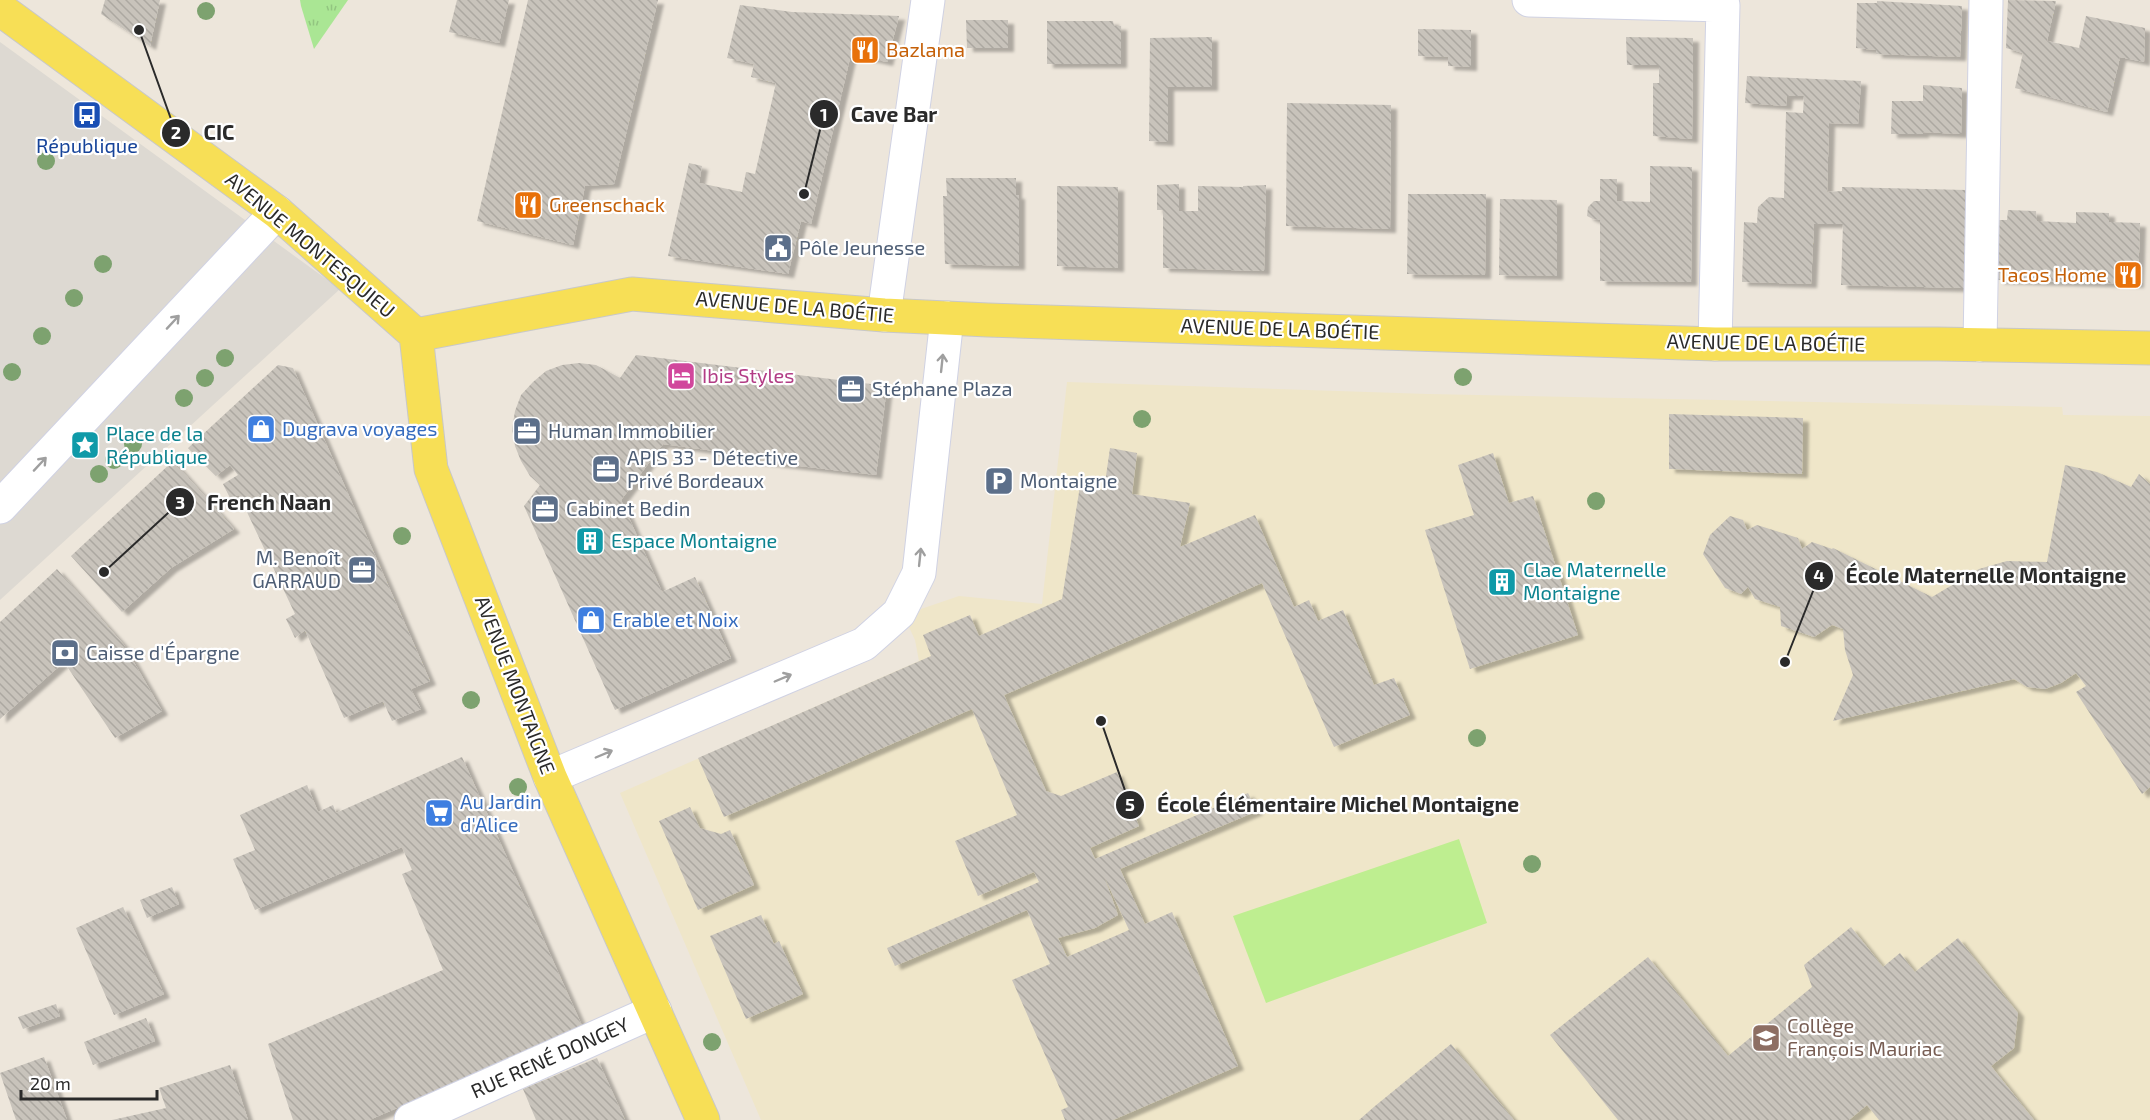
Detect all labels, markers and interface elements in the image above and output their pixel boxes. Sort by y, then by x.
restaurant icon: Bazlama [849,34,881,66]
place label: Bazlama [886,37,965,61]
callout: Cave Bar [809,95,950,134]
bus stop icon: République [71,99,103,131]
text: Cave Bar [851,101,937,126]
text: 1 [820,103,828,125]
callout: CIC [161,113,246,152]
text: CIC [204,119,234,144]
text: 2 [171,121,181,143]
place label: République [36,133,138,157]
street label: AVENUE MONTESQUIEU [221,166,400,322]
restaurant icon: Greenschack [512,189,544,221]
place label: Greenschack [549,192,665,216]
public building icon: Pôle Jeunesse [762,232,794,264]
place label: Pôle Jeunesse [799,235,925,259]
restaurant icon: Tacos Home [2112,259,2144,291]
place label: Tacos Home [1998,262,2107,286]
street label: AVENUE DE LA BOÉTIE [695,285,895,327]
street label: AVENUE DE LA BOÉTIE [1180,313,1380,343]
one-way arrow [166,314,181,329]
street label: AVENUE DE LA BOÉTIE [1666,328,1866,356]
one-way arrow [937,354,948,374]
hotel icon: Ibis Styles [665,360,697,392]
place label: Ibis Styles [702,363,794,387]
office icon: Stéphane Plaza [835,373,867,405]
place label: Stéphane Plaza [872,376,1012,400]
shop icon: Dugrava voyages [245,413,277,445]
office icon: Human Immobilier [511,415,543,447]
place label: Dugrava voyages [282,416,438,440]
place label: Human Immobilier [548,418,715,442]
place label: Place de la République [106,421,208,468]
place icon: Place de la République [69,429,101,461]
place label: APIS 33 - Détective Privé Bordeaux [627,445,798,492]
office icon: APIS 33 - Détective Privé Bordeaux [590,453,622,485]
one-way arrow [33,457,47,472]
parking icon: Montaigne [983,465,1015,497]
place label: Montaigne [1020,468,1118,492]
callout: French Naan [165,483,343,522]
text: French Naan [207,489,331,514]
text: 3 [175,491,185,513]
office icon: Cabinet Bedin [529,493,561,525]
place label: Cabinet Bedin [566,496,690,520]
building icon: Espace Montaigne [574,525,606,557]
place label: Espace Montaigne [611,528,777,552]
place label: M. Benoît GARRAUD [252,545,341,592]
one-way arrow [915,548,926,567]
office icon: M. Benoît GARRAUD [346,554,378,586]
callout: École Maternelle Montaigne [1804,556,2138,595]
place label: Clae Maternelle Montaigne [1523,557,1666,604]
text: École Maternelle Montaigne [1846,562,2127,587]
text: 4 [1813,564,1825,586]
building icon: Clae Maternelle Montaigne [1486,566,1518,598]
street label: AVENUE MONTAIGNE [471,592,561,777]
shop icon: Erable et Noix [575,604,607,636]
place label: Erable et Noix [612,607,739,631]
bank icon: Caisse d'Épargne [49,637,81,669]
place label: Caisse d'Épargne [86,640,240,664]
one-way arrow [774,672,792,683]
one-way arrow [595,748,613,759]
callout: École Élémentaire Michel Montaigne [1115,785,1531,824]
place label: Au Jardin d'Alice [460,789,542,836]
text: École Élémentaire Michel Montaigne [1157,791,1519,816]
text: 5 [1125,793,1135,815]
supermarket icon: Au Jardin d'Alice [423,797,455,829]
street label: RUE RENÉ DONGEY [467,1011,633,1103]
place label: Collège François Mauriac [1787,1013,1942,1061]
school or university icon: Collège François Mauriac [1750,1022,1782,1054]
scale bar [21,1063,158,1101]
text: 20 m [30,1072,71,1094]

